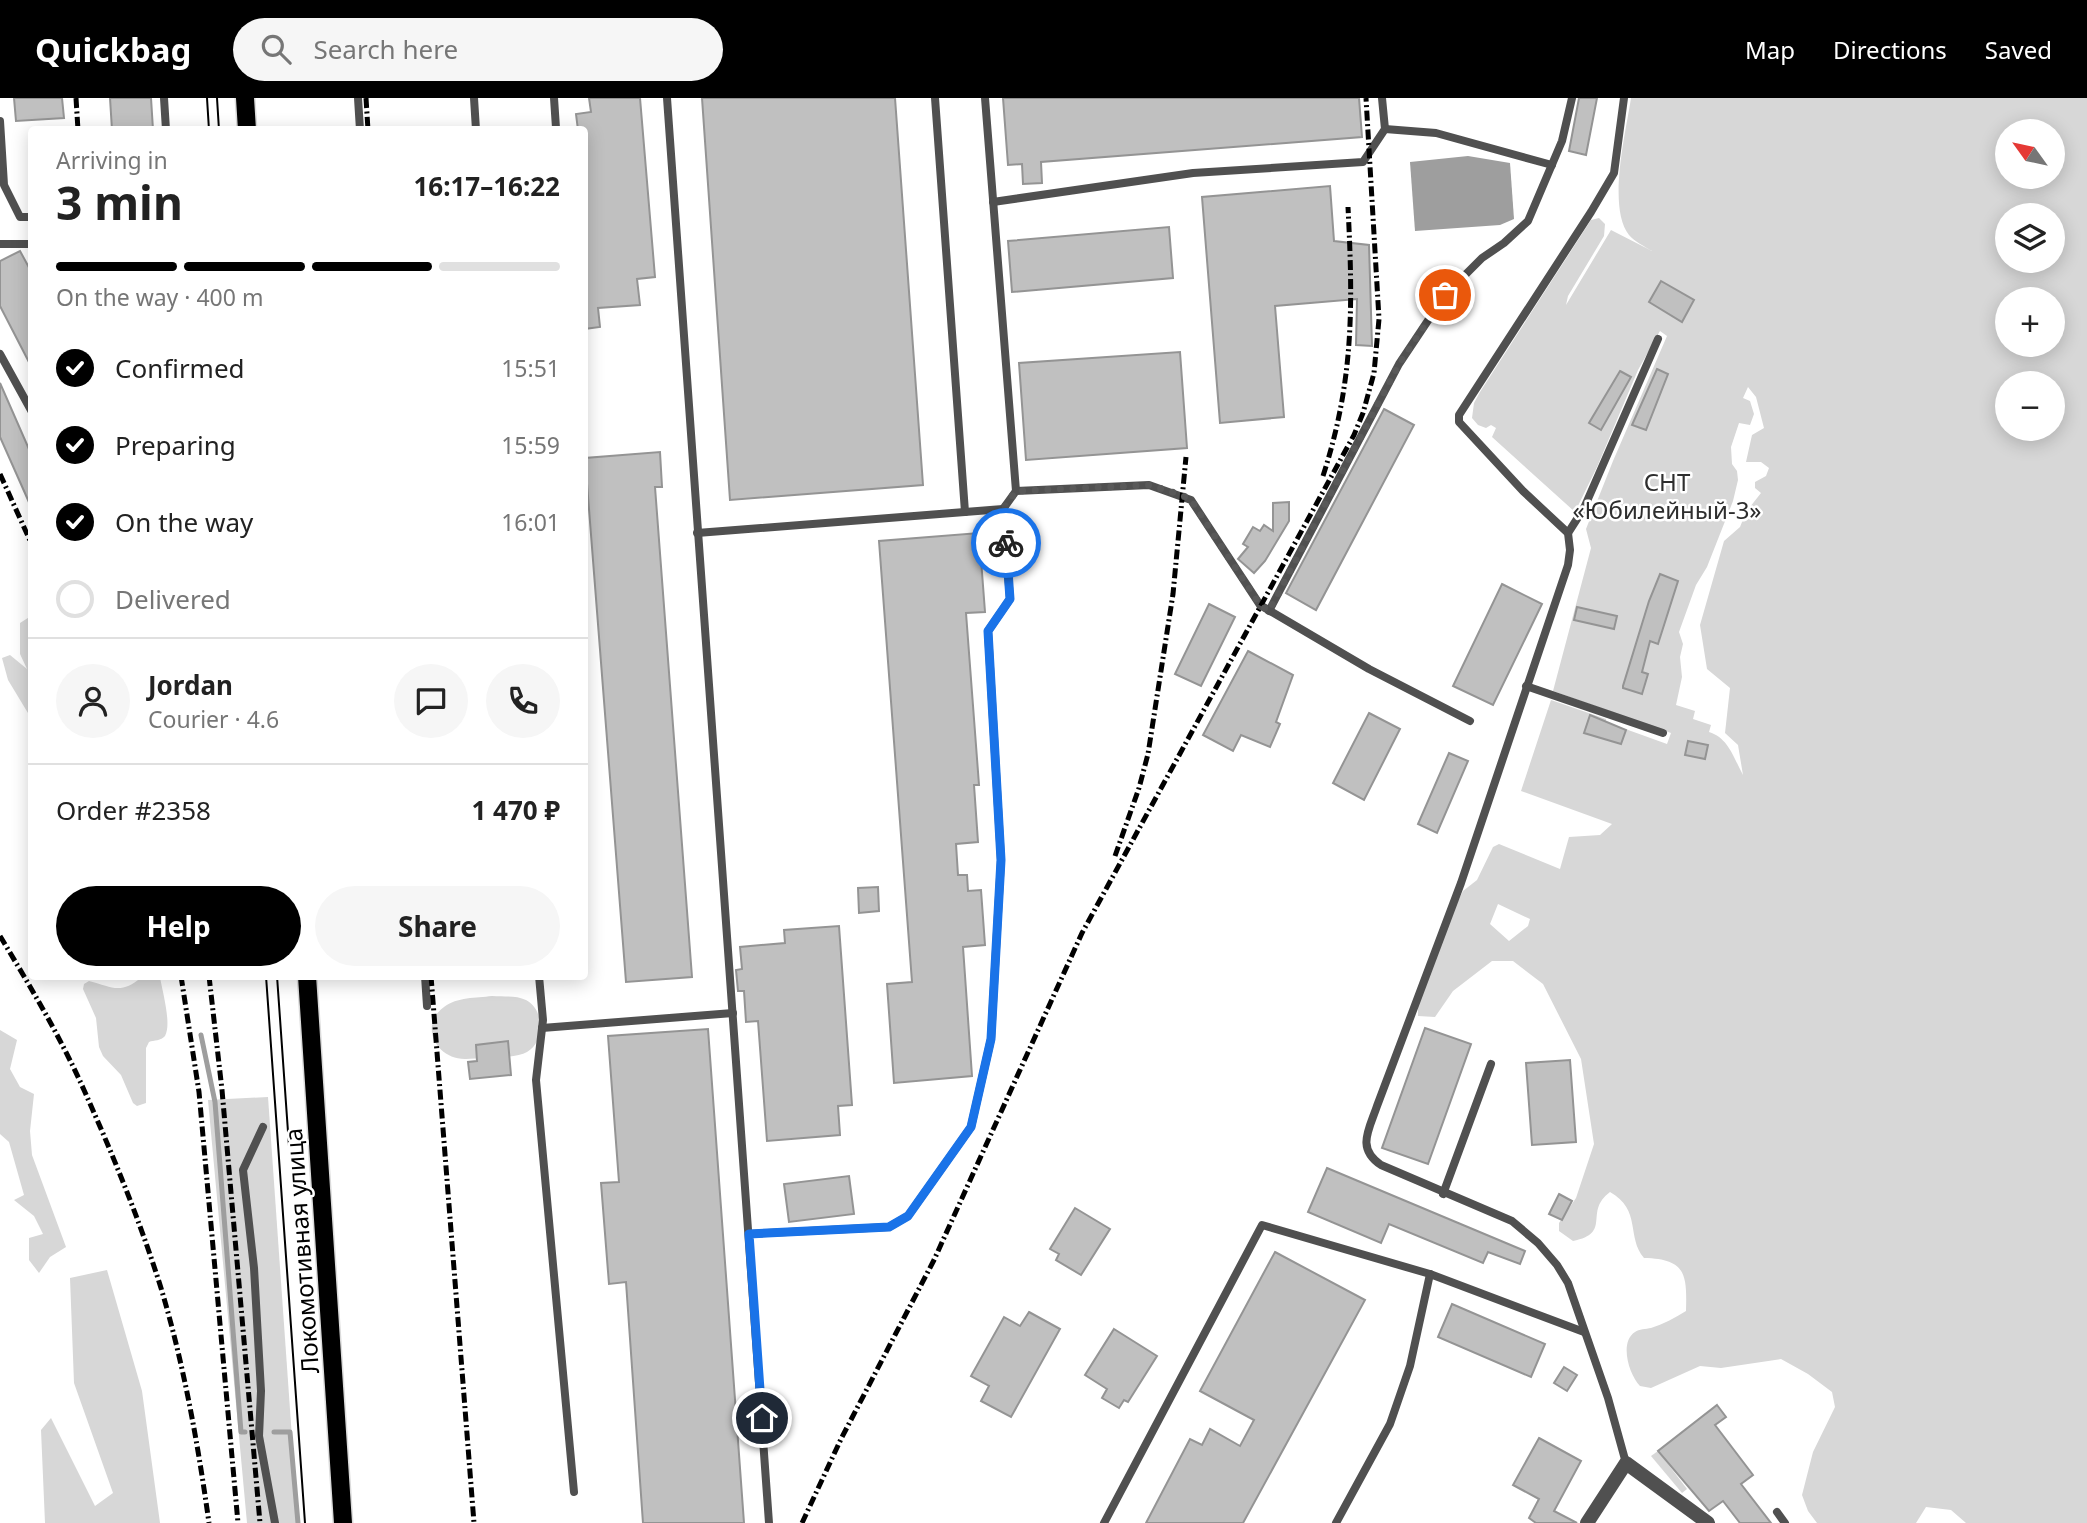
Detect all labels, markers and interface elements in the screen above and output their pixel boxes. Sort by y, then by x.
search box [233,18,723,81]
text: Quickbag [35,27,191,72]
icon: search [257,30,295,68]
text: Search here [313,31,458,67]
text: Map [1745,33,1795,66]
text: Directions [1833,33,1947,66]
text: Saved [1985,33,2052,66]
north arrow [1995,119,2065,189]
map controls [1995,119,2065,441]
text: Arriving in [56,144,168,176]
text: 16:17–16:22 [413,168,560,204]
text: 3 min [56,171,183,233]
button: layers [1995,203,2065,273]
pin [1415,265,1475,325]
icon: bag [1426,276,1464,314]
text: On the way · 400 m [56,281,263,313]
button: + [1995,287,2065,357]
icon: check [56,349,94,387]
text: Confirmed [115,350,245,386]
text: 15:51 [501,352,560,384]
button: − [1995,371,2065,441]
icon: check [56,426,94,464]
text: Preparing [115,427,236,463]
text: 15:59 [501,429,560,461]
park label: СНТ «Юбилейный-3» [1572,465,1762,526]
icon: check [56,503,94,541]
text: On the way [115,504,253,540]
text: 16:01 [501,506,560,538]
courier [971,508,1041,578]
icon: bike [987,524,1025,562]
text: Delivered [115,581,231,617]
button: person [56,664,130,738]
button: chat [394,664,468,738]
button: phone [486,664,560,738]
text: Jordan [148,667,233,703]
text: Courier · 4.6 [148,703,279,735]
text: Order #2358 [56,792,211,828]
text: 1 470 ₽ [471,792,560,828]
button: Help [56,886,301,966]
button: Share [315,886,560,966]
street label: Локомотивная улица [276,1127,326,1375]
pin [732,1388,792,1448]
icon: home [743,1399,781,1437]

